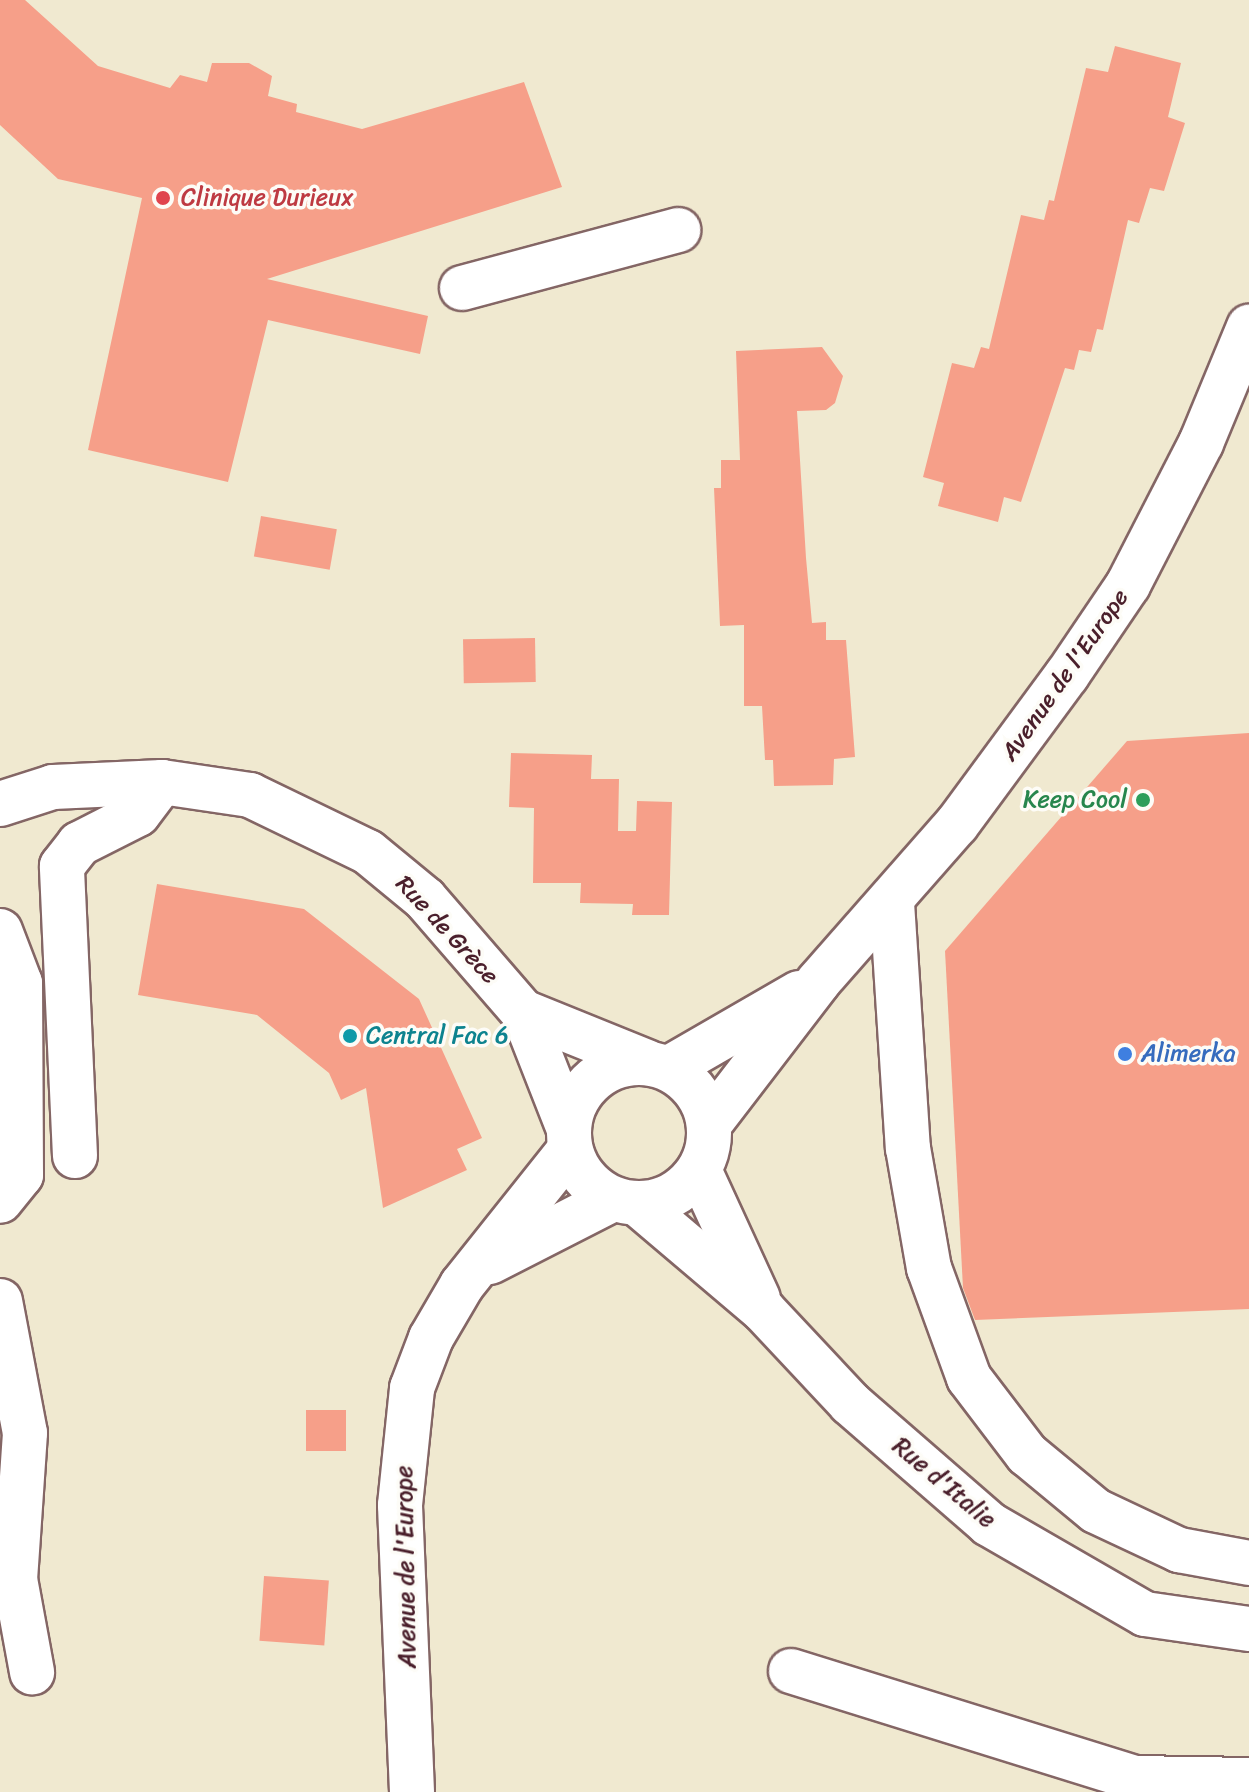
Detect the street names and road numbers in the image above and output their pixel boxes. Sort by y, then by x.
street label: Avenue de l'Europe [995,584,1135,766]
street label: Rue de Grèce [389,869,505,991]
street label: Rue d'Italie [887,1432,1001,1534]
street label: Avenue de l'Europe [390,1466,422,1668]

